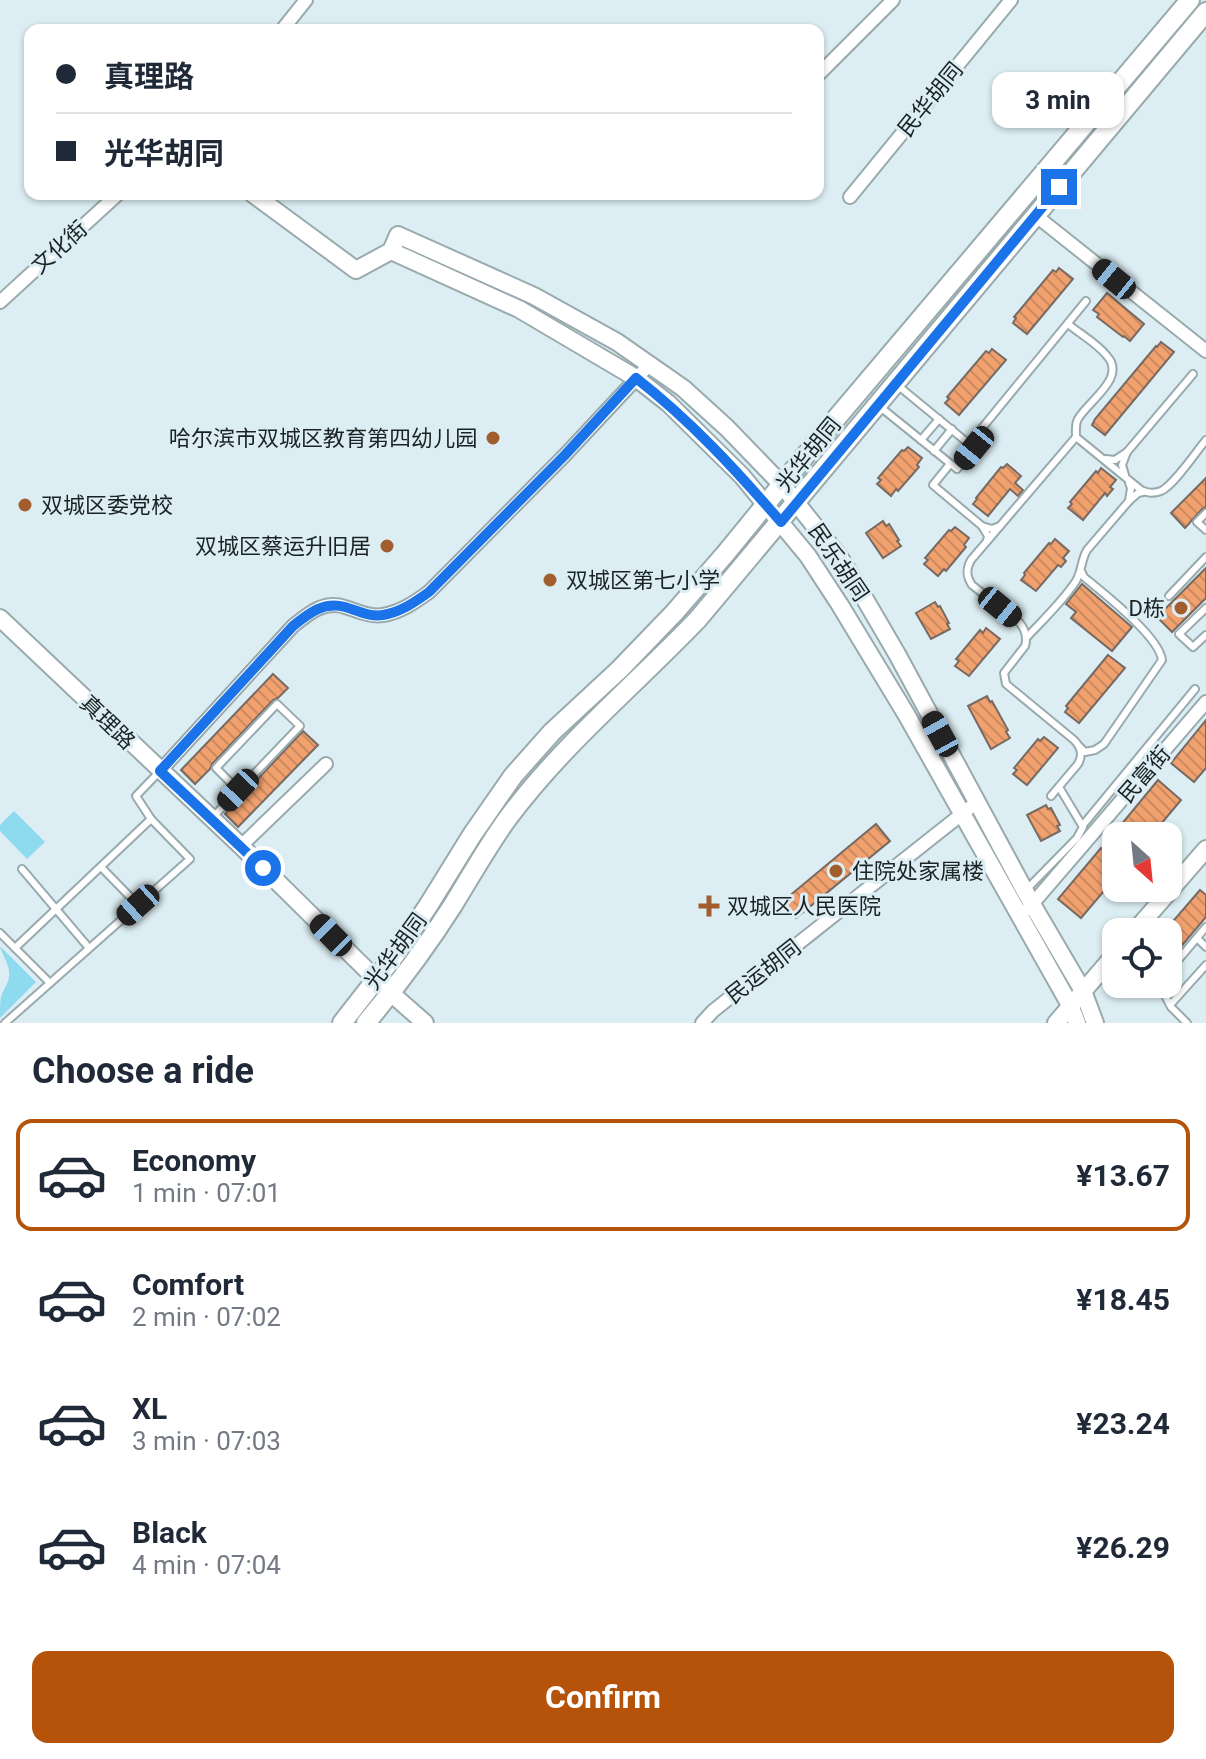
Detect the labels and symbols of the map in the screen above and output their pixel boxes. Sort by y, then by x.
street label: 民华胡同 [893,57,968,141]
callout: 3 min [993,71,1125,127]
route end [1041,169,1077,205]
street label: 文化街 [26,216,92,279]
car [1088,255,1140,303]
street label: 光华胡同 [771,412,846,496]
car [950,422,998,474]
place label: 哈尔滨市双城区教育第四幼儿园 [169,426,477,451]
marker: 哈尔滨市双城区教育第四幼儿园 [484,429,502,447]
place label: 双城区委党校 [41,493,173,518]
marker: 双城区委党校 [16,496,34,514]
street label: 民乐胡同 [804,519,874,606]
place label: 双城区蔡运升旧居 [195,534,371,559]
marker: 双城区蔡运升旧居 [378,537,396,555]
place label: 双城区第七小学 [566,568,720,593]
marker: 双城区第七小学 [541,571,559,589]
car [974,583,1026,631]
place label: D栋 [1129,596,1165,621]
marker: D栋 [1172,599,1190,617]
street label: 真理路 [75,690,140,754]
car [918,707,962,761]
street label: 民富街 [1113,741,1175,807]
car [213,764,263,816]
north arrow [1102,822,1182,902]
route start [245,850,281,886]
place label: 住院处家属楼 [852,859,984,884]
marker: 住院处家属楼 [827,862,845,880]
car [112,880,164,930]
place label: 双城区人民医院 [727,894,881,919]
marker: 双城区人民医院 [698,895,720,917]
street label: 光华胡同 [359,908,431,994]
car [306,910,356,960]
street label: 民运胡同 [721,934,806,1008]

